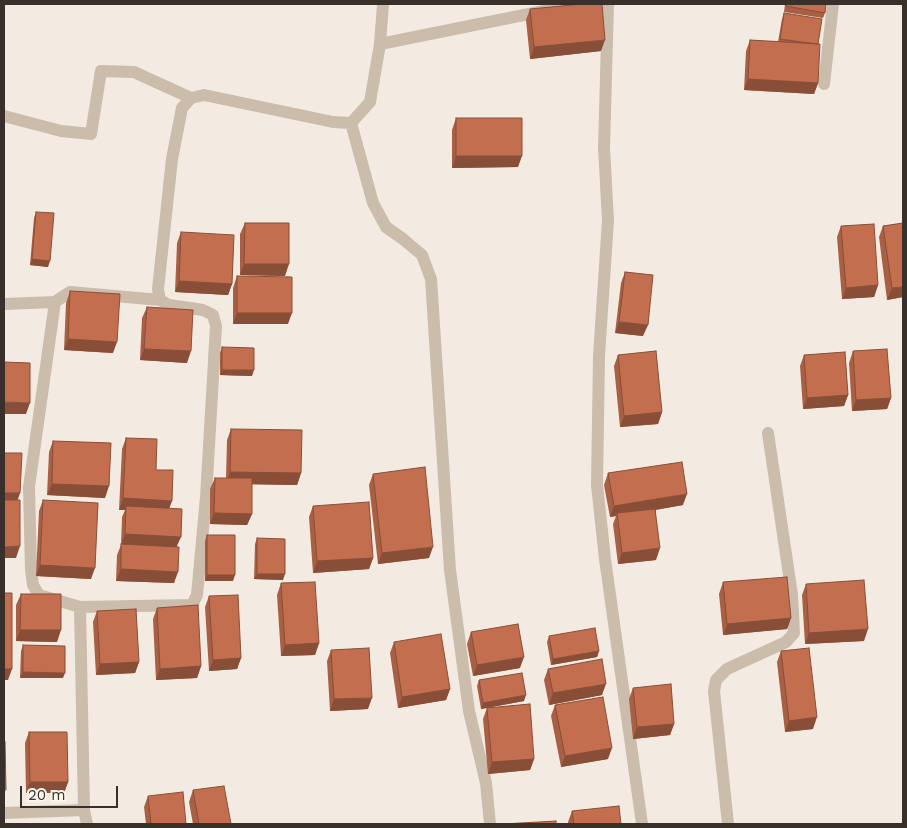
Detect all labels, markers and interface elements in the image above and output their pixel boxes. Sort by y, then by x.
scale bar [22,776,120,808]
text: 20 m [28,786,66,804]

